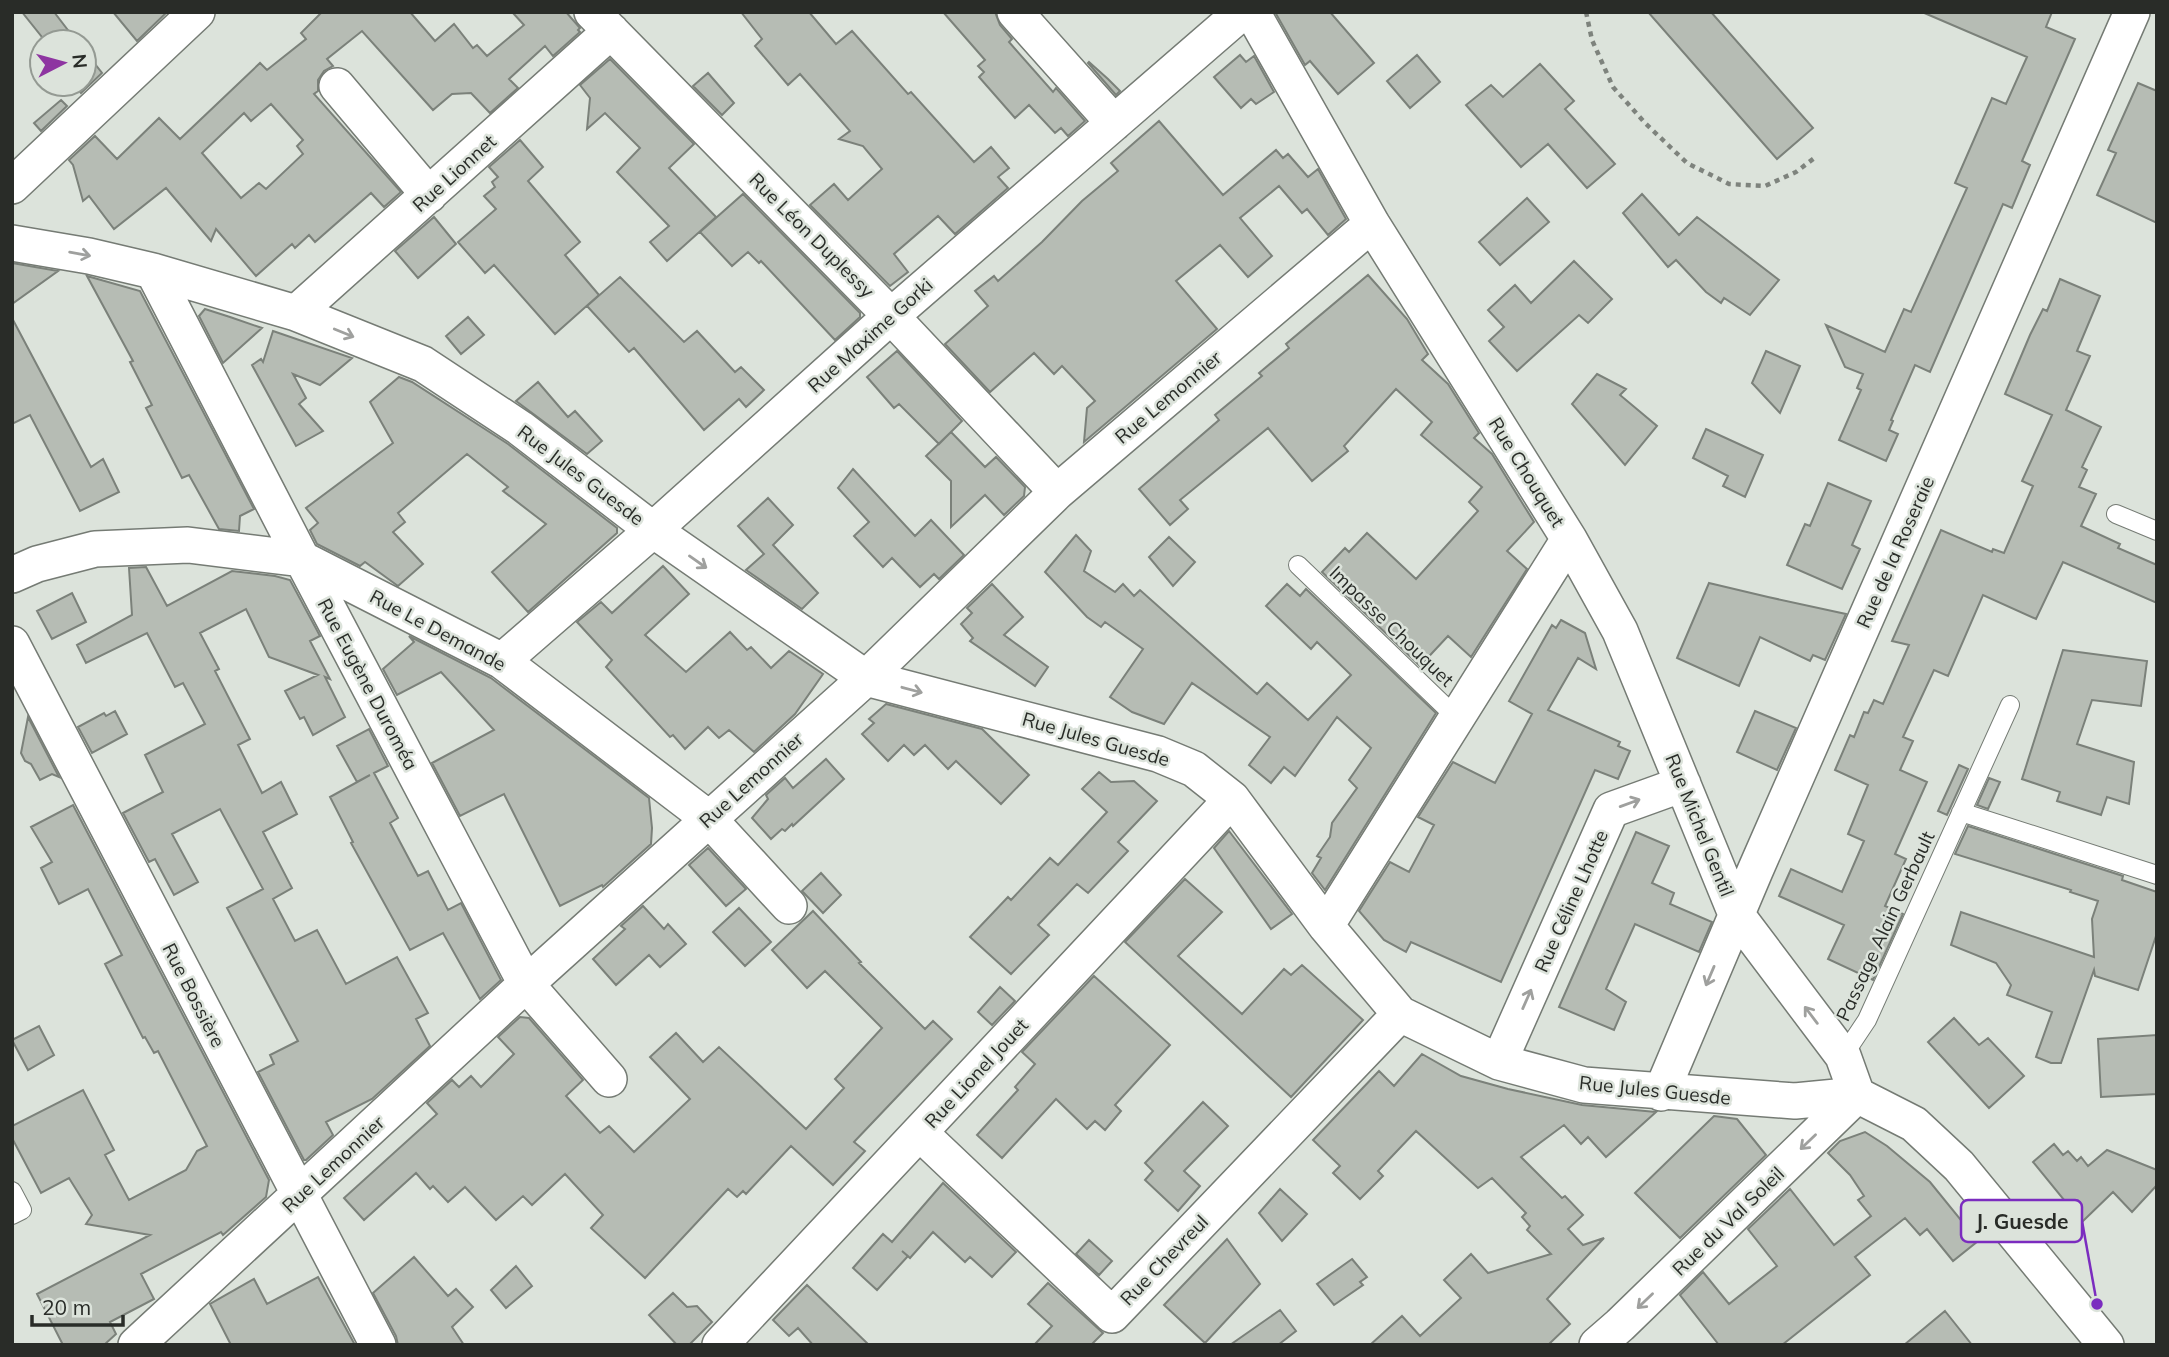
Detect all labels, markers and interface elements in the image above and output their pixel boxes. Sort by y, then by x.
north arrow [28,28,98,98]
text: N [67,53,93,70]
street label: Rue Lionnet [407,129,501,217]
street label: Rue Léon Duplessy [744,167,880,303]
one-way arrow [68,248,90,261]
street label: Rue Maxime Gorki [803,273,937,397]
one-way arrow [333,327,355,340]
street label: Rue Lemonnier [1110,345,1226,448]
street label: Rue Chouquet [1484,413,1570,532]
street label: Rue Jules Guesde [513,420,649,530]
street label: Rue de la Roseraie [1851,472,1939,632]
one-way arrow [688,555,707,569]
street label: Impasse Chouquet [1325,560,1460,692]
street label: Rue Le Demande [366,584,510,676]
street label: Rue Eugène Duroméa [313,594,423,774]
one-way arrow [900,684,923,697]
street label: Rue Jules Guesde [1020,706,1172,772]
street label: Rue Lemonnier [694,727,808,833]
street label: Rue Michel Gentil [1660,750,1740,900]
one-way arrow [1619,796,1641,808]
street label: Rue Céline Lhotte [1529,826,1613,976]
street label: Passage Alain Gerbault [1830,827,1940,1025]
street label: Rue Bossière [157,939,231,1051]
one-way arrow [1702,965,1715,987]
one-way arrow [1521,989,1534,1011]
one-way arrow [1804,1006,1819,1025]
street label: Rue Lionel Jouet [919,1013,1033,1133]
street label: Rue Jules Guesde [1578,1070,1732,1110]
street label: Rue Lemonnier [277,1110,389,1218]
one-way arrow [1800,1134,1817,1151]
street label: Rue du Val Soleil [1667,1162,1789,1280]
callout: J. Guesde [1961,1200,2082,1242]
text: J. Guesde [1976,1208,2068,1234]
street label: Rue Chevreul [1115,1210,1213,1310]
scale bar [32,1284,122,1328]
one-way arrow [1637,1292,1654,1309]
text: 20 m [42,1294,91,1320]

